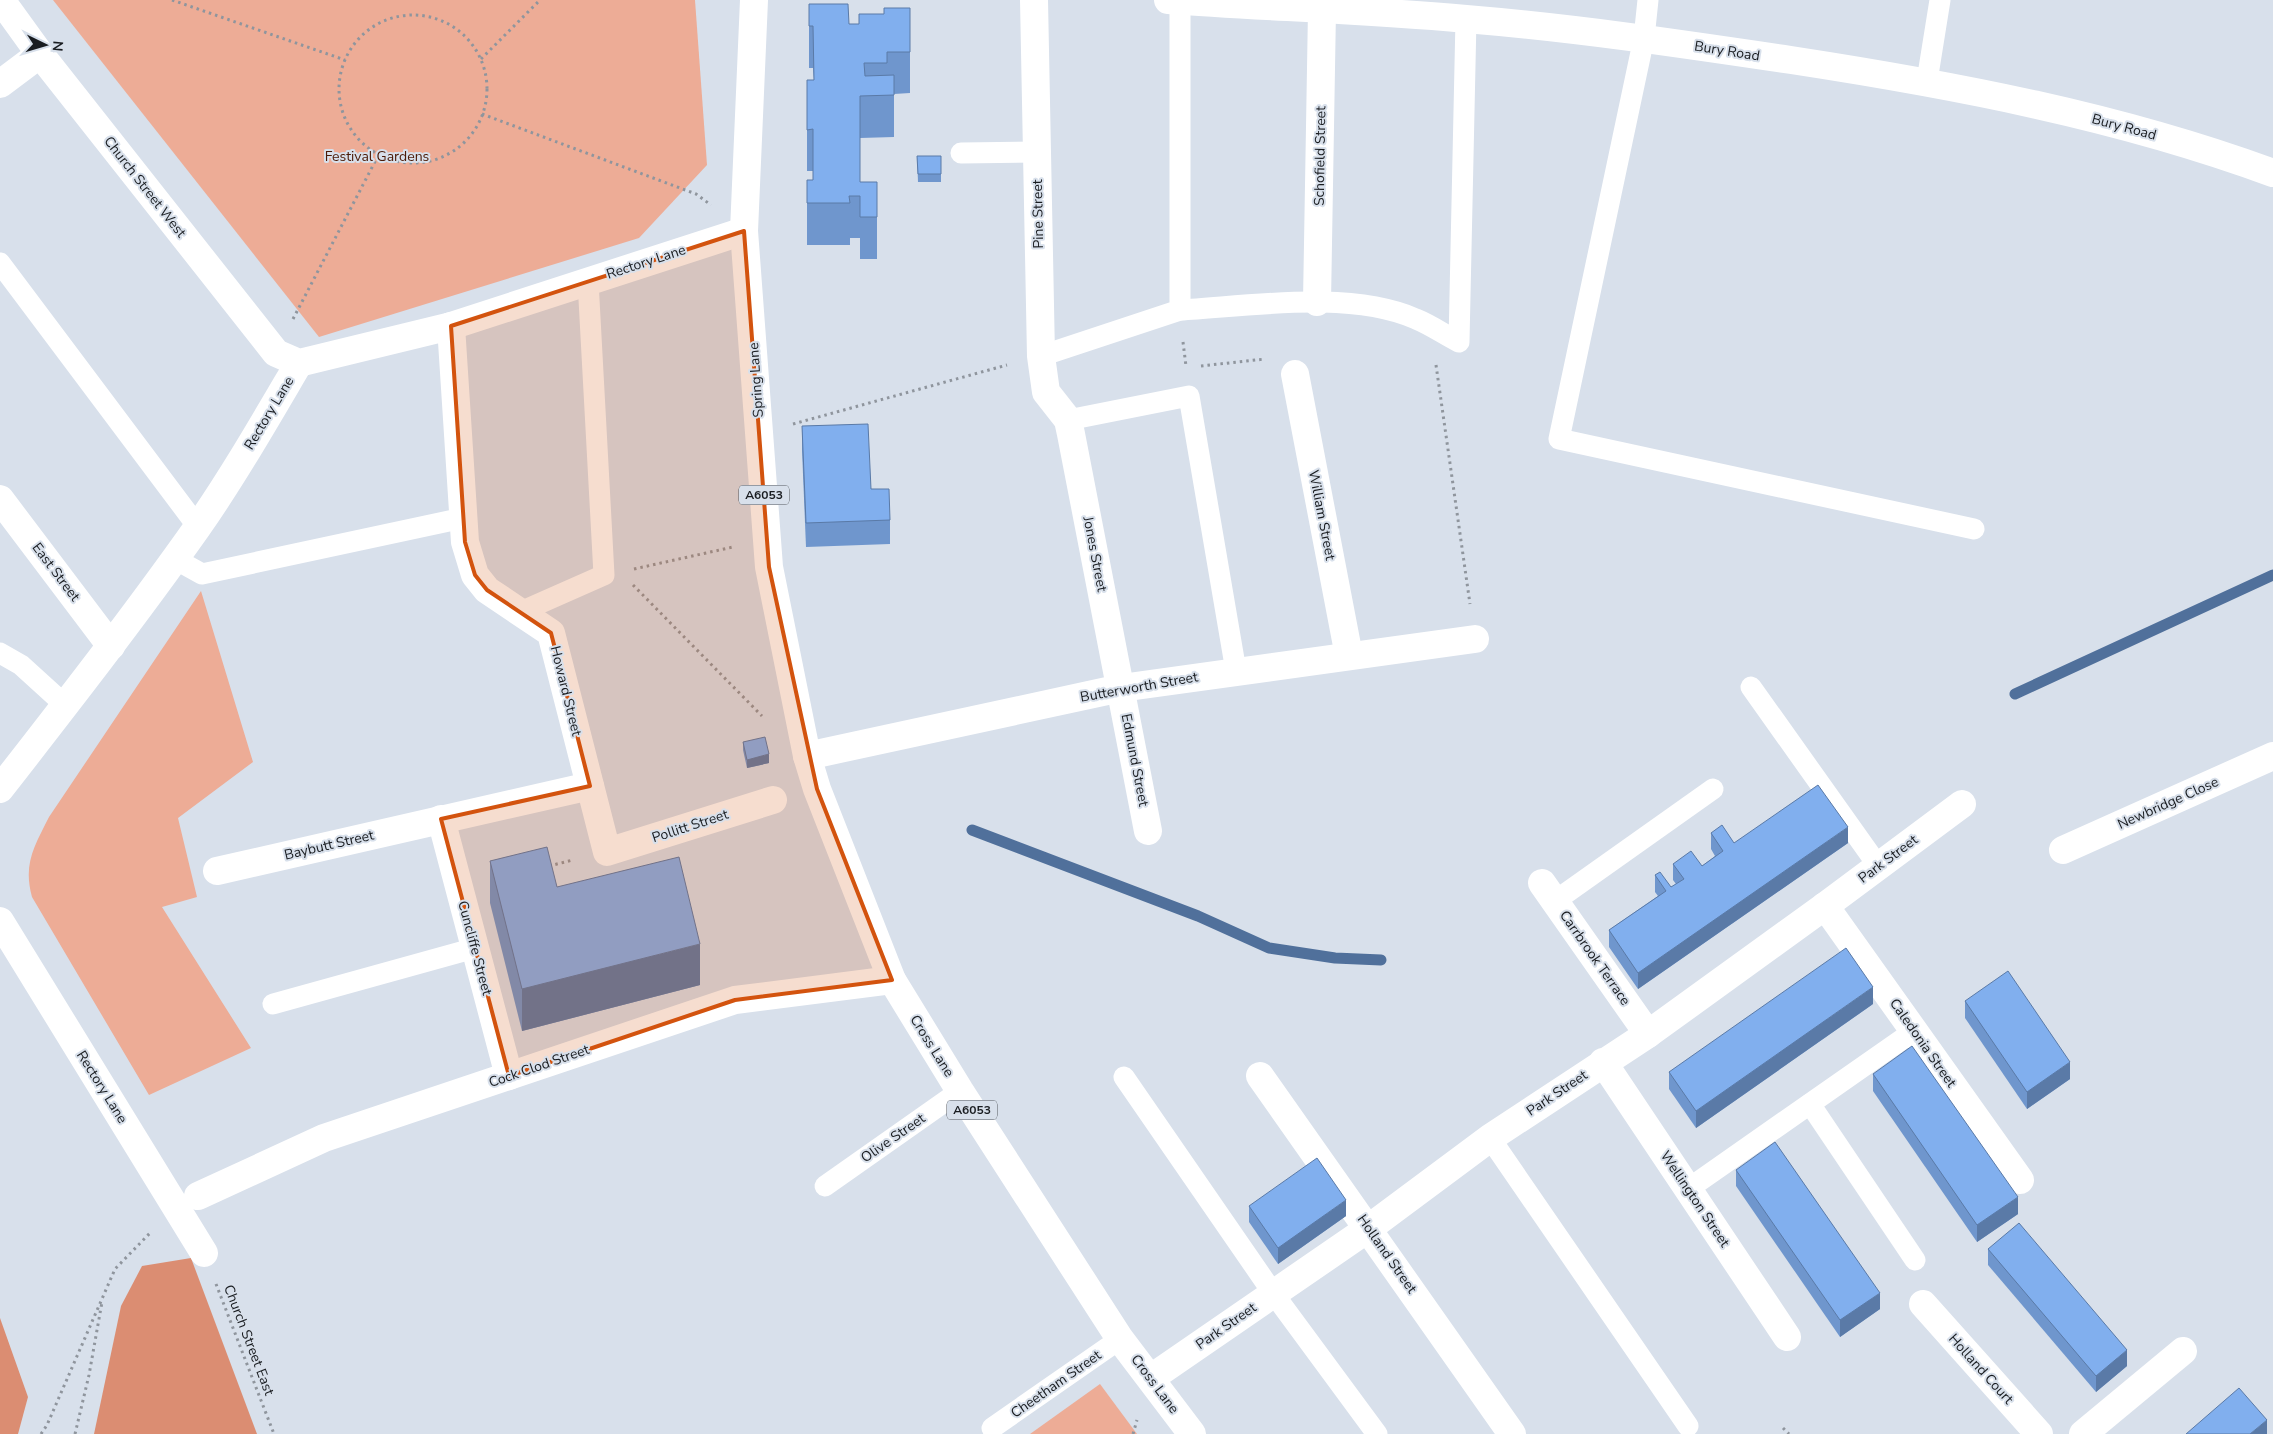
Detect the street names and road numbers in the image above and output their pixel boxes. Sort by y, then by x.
street label: Bury Road [1693,36,1761,66]
street label: Schofield Street [1310,106,1330,206]
street label: Bury Road [2090,109,2158,145]
street label: Church Street West [99,132,191,242]
street label: Pine Street [1028,179,1048,249]
street label: Rectory Lane [604,240,688,284]
street label: Spring Lane [744,342,768,418]
street label: Rectory Lane [240,373,298,453]
street label: William Street [1304,468,1340,562]
road number: A6053 [739,486,789,504]
street label: Jones Street [1078,514,1112,593]
street label: East Street [28,539,84,605]
street label: Howard Street [546,644,586,738]
street label: Butterworth Street [1079,667,1199,707]
street label: Edmund Street [1117,712,1153,808]
street label: Newbridge Close [2114,772,2222,834]
street label: Pollitt Street [649,805,731,847]
street label: Baybutt Street [282,825,376,865]
street label: Park Street [1854,830,1922,888]
street label: Cuncliffe Street [453,899,497,997]
street label: Carrbrook Terrace [1555,907,1635,1009]
street label: Caledonia Street [1885,995,1961,1091]
street label: Cross Lane [905,1011,959,1081]
street label: Cock Clod Street [486,1040,592,1092]
street label: Rectory Lane [72,1047,132,1127]
street label: Park Street [1523,1066,1591,1120]
road number: A6053 [947,1100,997,1120]
street label: Olive Street [857,1109,929,1167]
street label: Wellington Street [1656,1147,1734,1251]
street label: Holland Street [1353,1211,1421,1297]
street label: Church Street East [219,1282,279,1398]
street label: Park Street [1192,1298,1260,1354]
street label: Holland Court [1944,1330,2018,1408]
street label: Cheetham Street [1007,1346,1105,1422]
street label: Cross Lane [1126,1350,1184,1418]

